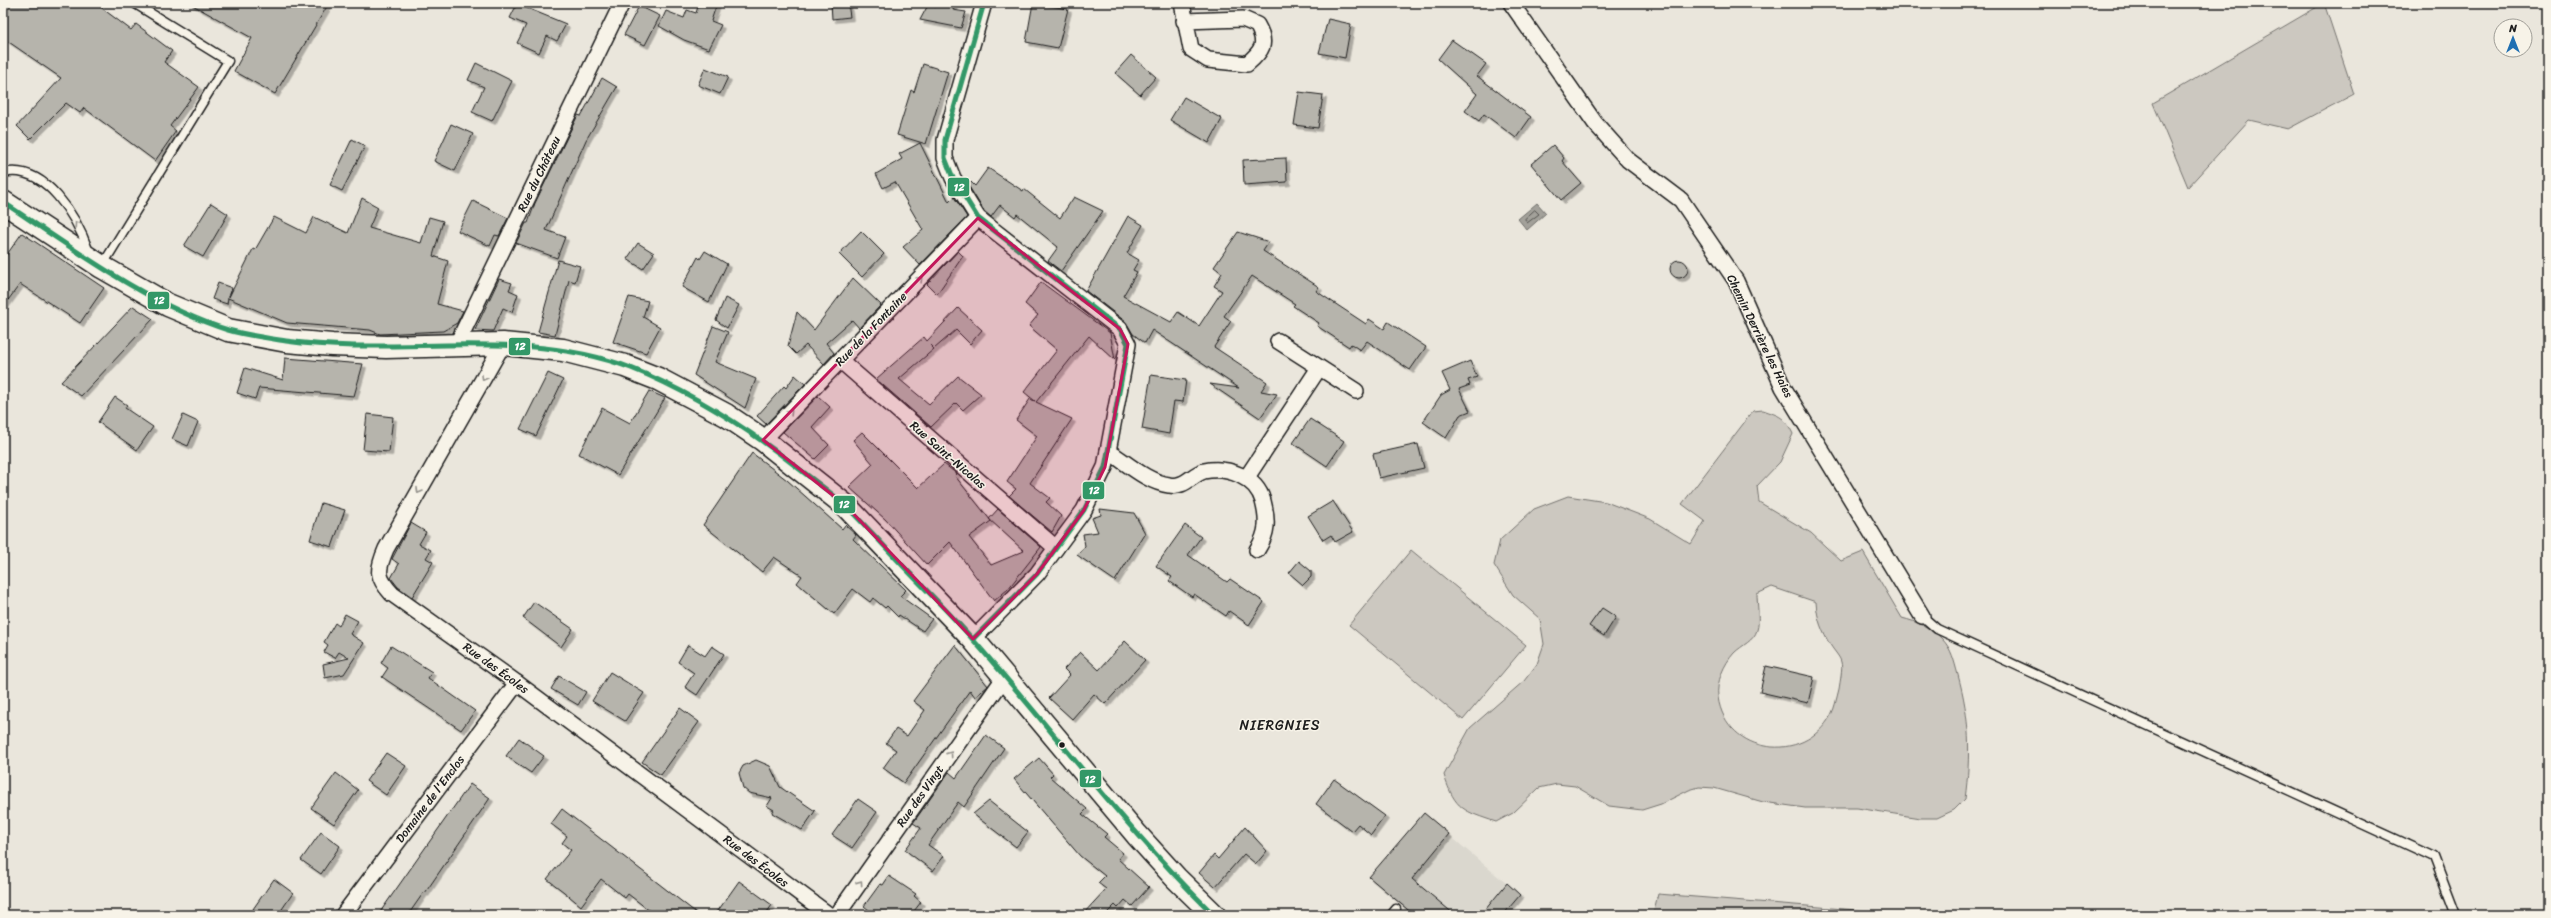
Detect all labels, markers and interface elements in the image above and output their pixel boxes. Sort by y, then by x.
north arrow [2493,18,2533,58]
text: N [2508,19,2517,38]
street label: Rue du Château [511,132,567,216]
line badge: 12 [947,177,970,197]
text: 12 [953,178,965,197]
one-way arrow [75,222,82,229]
street label: Chemin Derrière les Haies [1721,271,1800,402]
one-way arrow [915,276,923,284]
street label: Rue de la Fontaine [829,286,913,372]
line badge: 12 [147,291,170,310]
text: 12 [153,291,165,310]
line badge: 12 [508,337,531,356]
text: 12 [514,337,526,356]
one-way arrow [481,374,488,381]
one-way arrow [786,409,793,417]
street label: Rue Saint-Nicolas [905,415,992,495]
line badge: 12 [1082,481,1105,500]
text: 12 [1088,481,1100,500]
one-way arrow [417,487,424,494]
line badge: 12 [833,495,856,514]
text: 12 [838,495,850,514]
street label: Rue des Écoles [458,636,534,700]
district label: NIERGNIES [1239,713,1321,738]
unlabelled marker [1057,740,1067,750]
street label: Domaine de l'Enclos [390,750,471,848]
one-way arrow [945,751,953,758]
street label: Rue des Vingt [890,760,950,832]
line badge: 12 [1079,769,1102,788]
text: 12 [1084,770,1096,789]
street label: Rue des Écoles [718,829,794,893]
one-way arrow [855,880,863,887]

